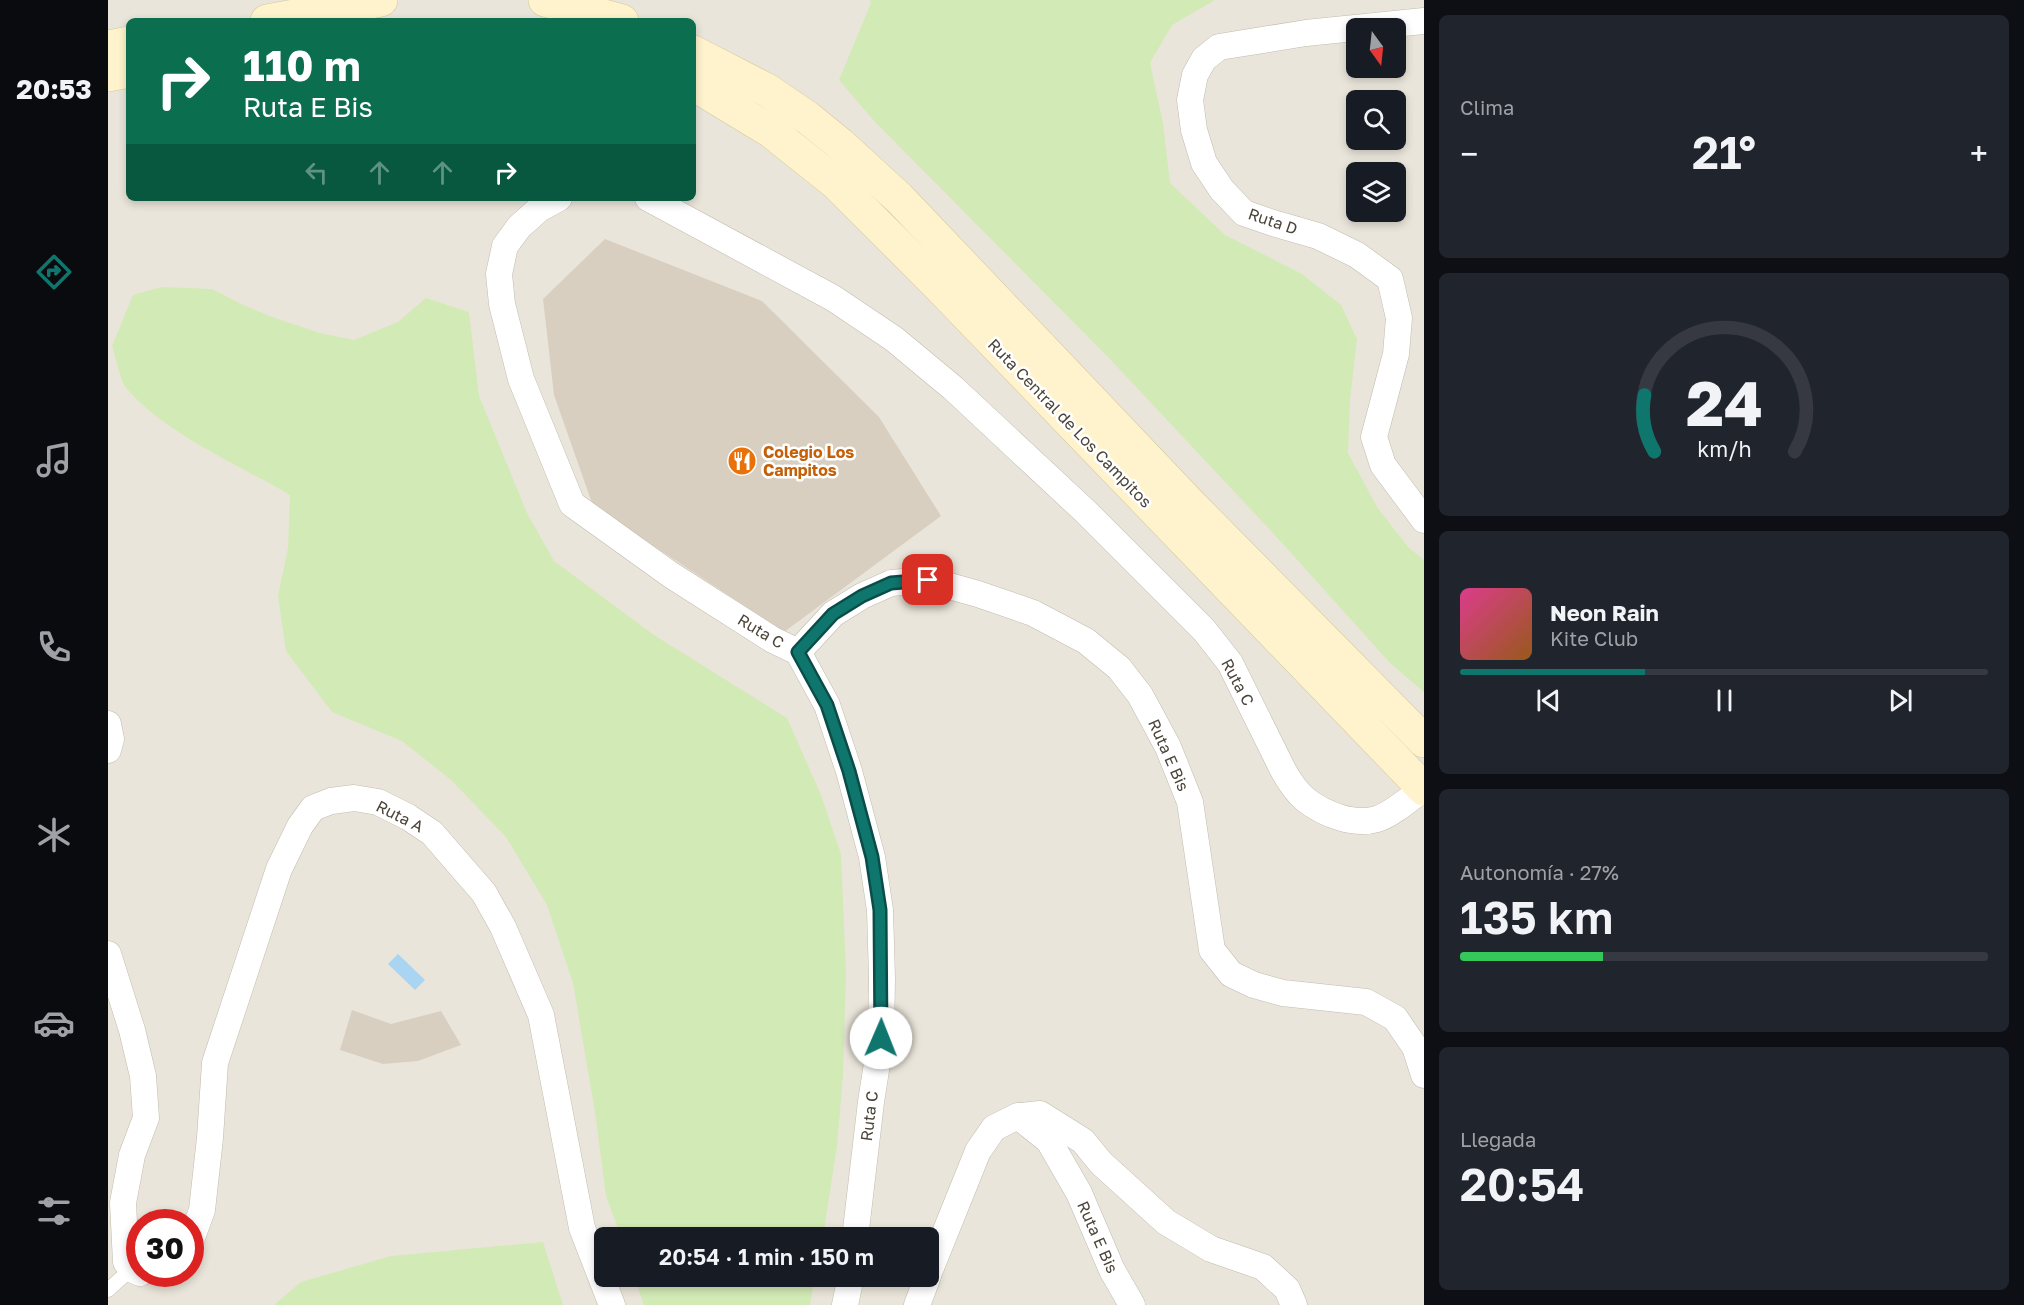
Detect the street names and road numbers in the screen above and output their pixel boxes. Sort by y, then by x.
street label: Ruta D [1246,203,1300,239]
street label: Ruta Central de Los Campitos [984,334,1156,512]
street label: Ruta C [734,609,788,653]
street label: Ruta C [1217,655,1259,709]
street label: Ruta E Bis [1144,716,1194,794]
street label: Ruta A [373,796,427,836]
street label: Ruta C [856,1090,882,1142]
street label: Ruta E Bis [1073,1198,1123,1276]

